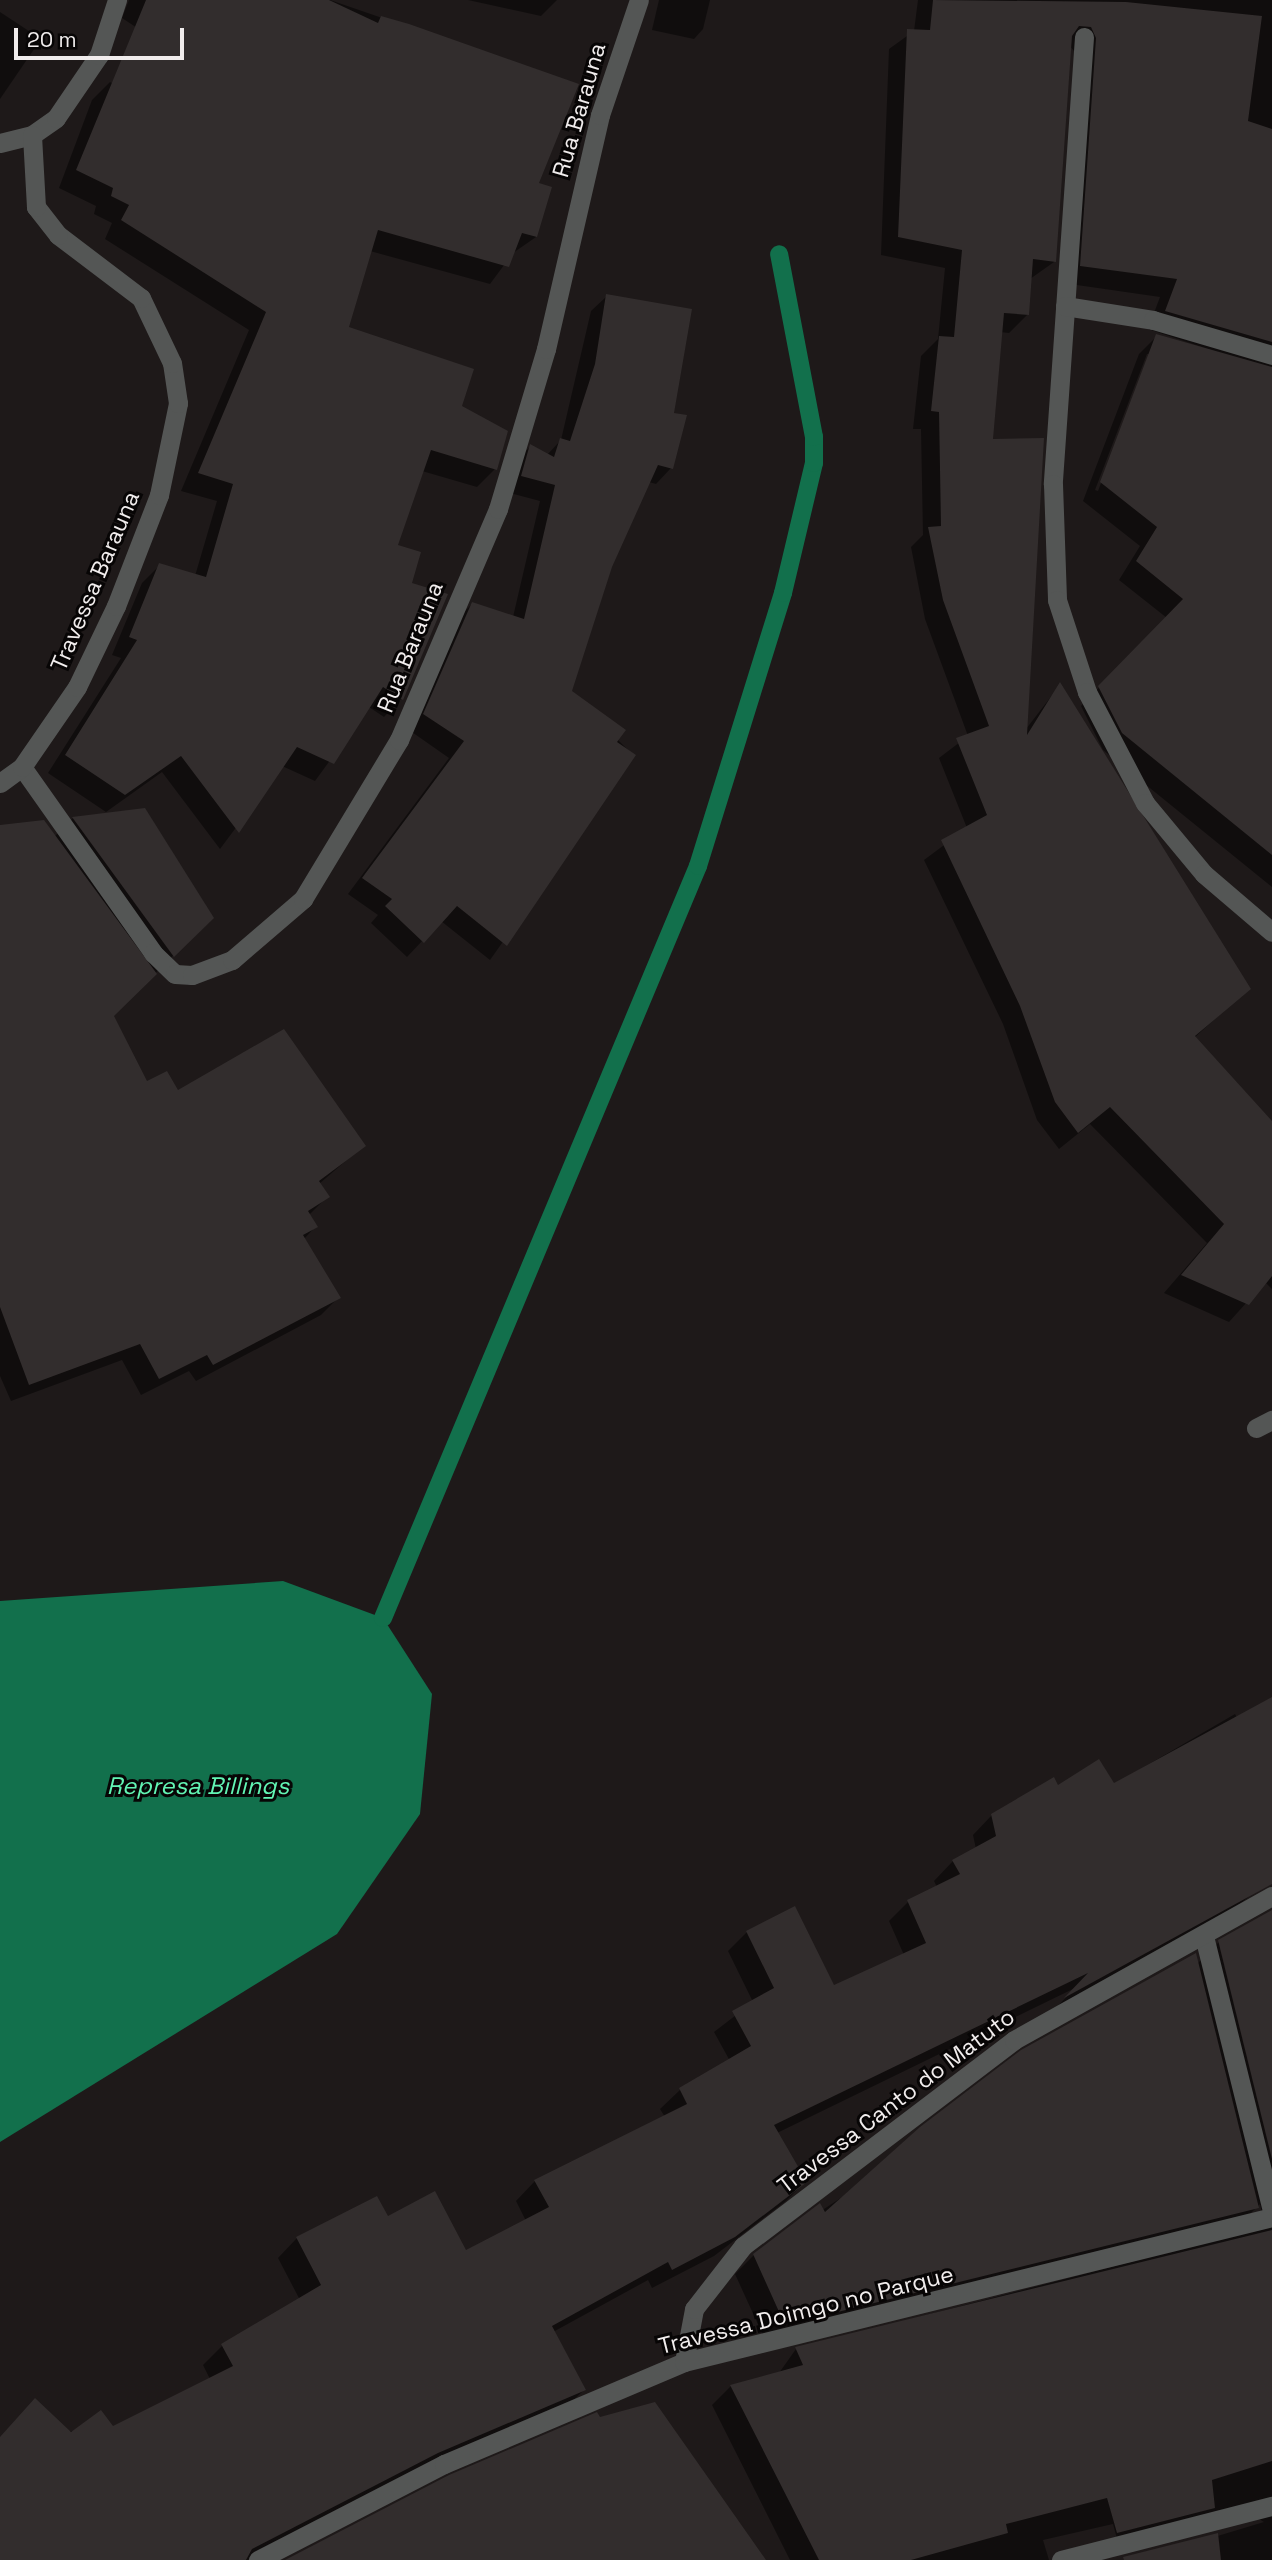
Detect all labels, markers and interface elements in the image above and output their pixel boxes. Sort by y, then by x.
scale bar [18,14,187,58]
text: 20 m [27,26,77,53]
street label: Rua Barauna [547,39,611,181]
street label: Travessa Barauna [45,487,145,675]
street label: Rua Barauna [371,577,449,717]
water label: Represa Billings [107,1772,289,1800]
street label: Travessa Canto do Matuto [772,2003,1020,2199]
street label: Travessa Doimgo no Parque [656,2260,956,2360]

